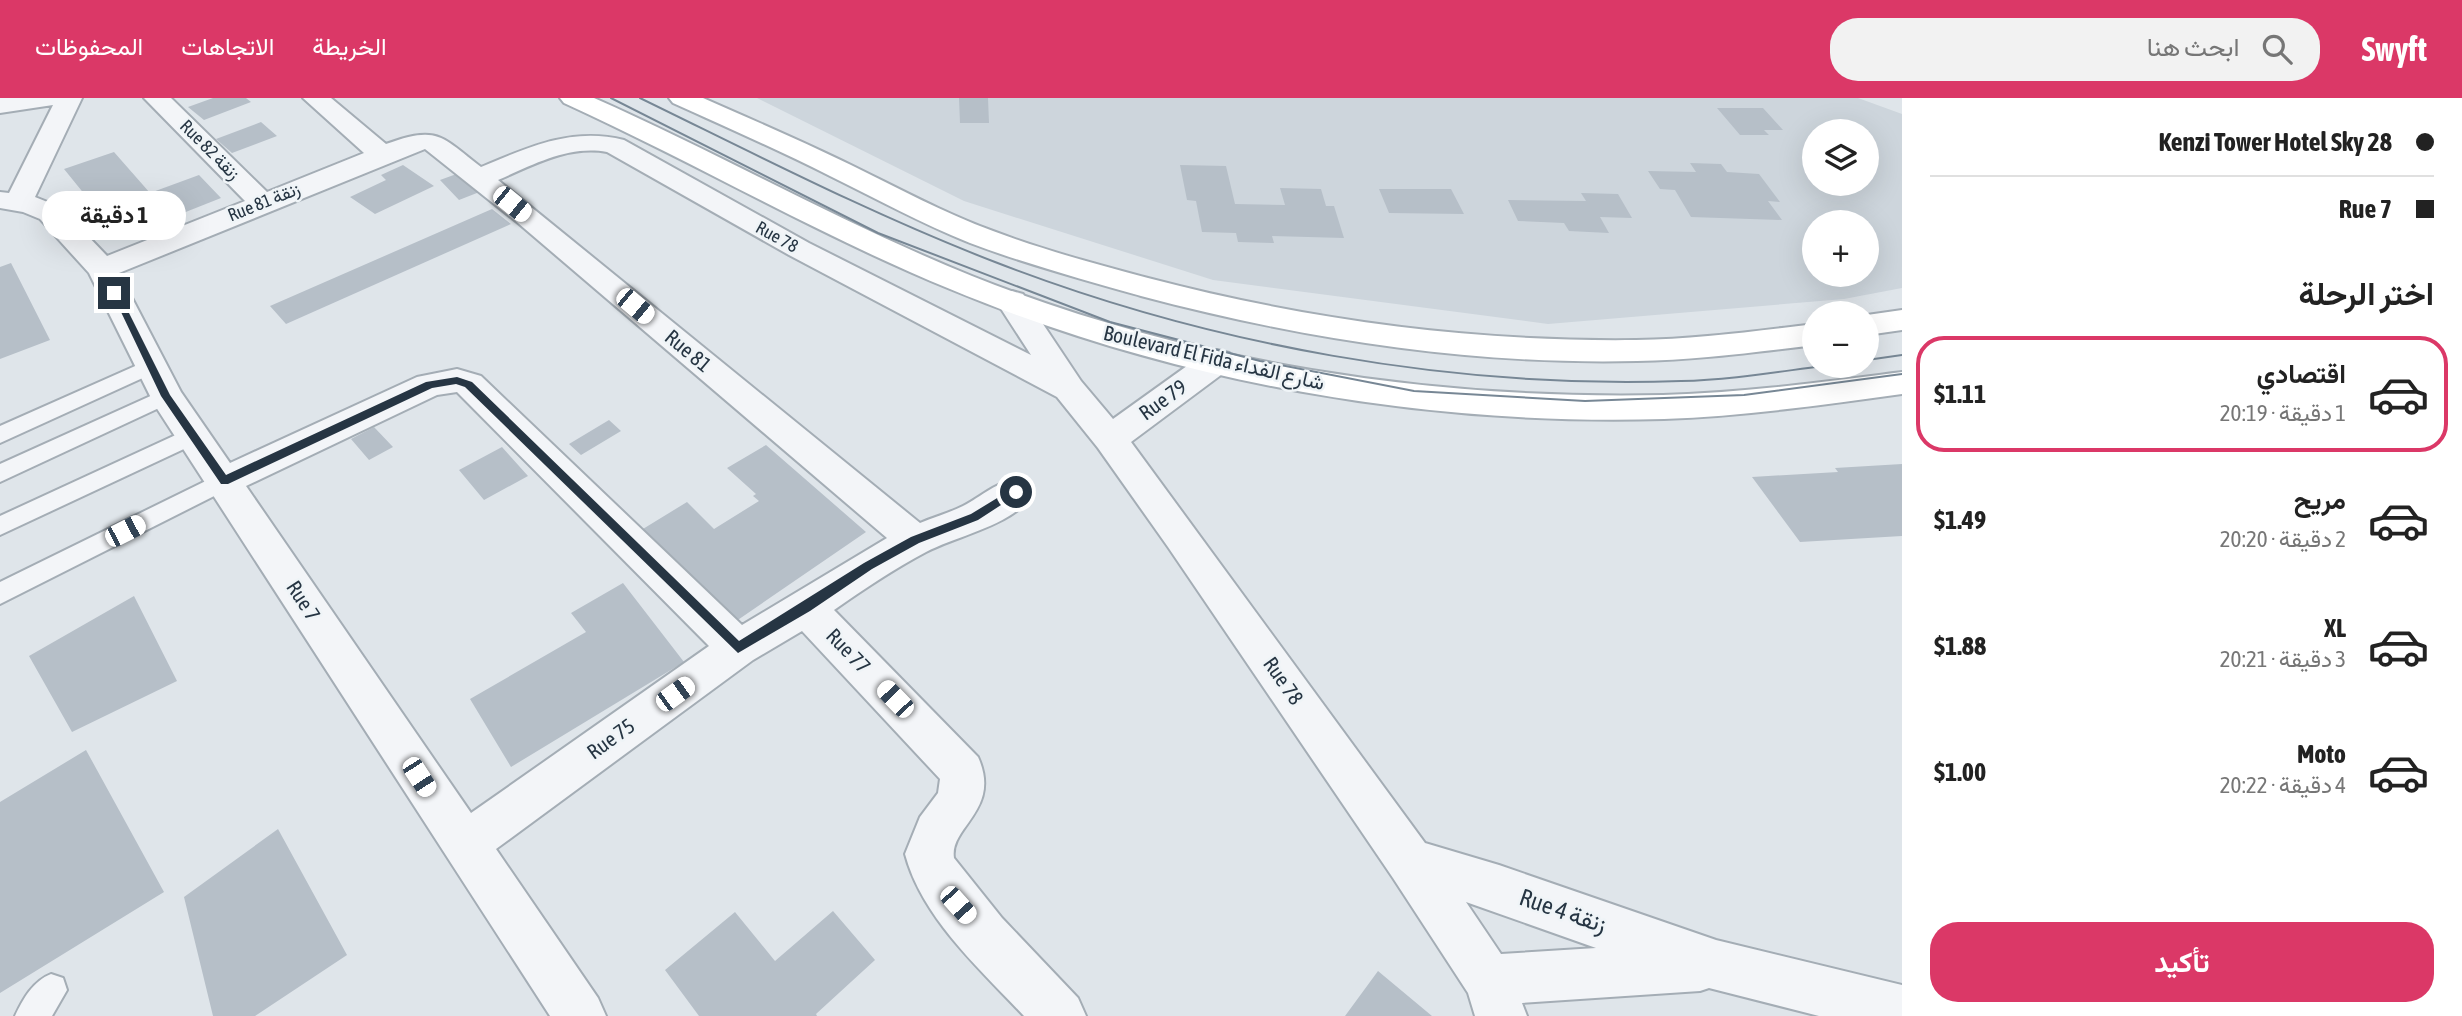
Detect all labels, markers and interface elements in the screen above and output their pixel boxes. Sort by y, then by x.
search box [1830,18,2320,81]
icon: search [2258,30,2296,68]
text: Swyft [2362,30,2427,68]
text: ابحث هنا [2147,32,2240,62]
text: المحفوظات [35,33,143,60]
text: الاتجاهات [181,33,274,60]
text: الخريطة [312,33,387,60]
street label: Rue 82 زنقة [175,115,245,185]
map controls [1802,119,1879,378]
button: layers [1802,119,1879,196]
text: Kenzi Tower Hotel Sky 28 [2158,127,2392,157]
street label: Rue 81 زنقة [225,178,303,226]
car [490,183,535,225]
callout: 1 دقيقة [42,192,186,240]
text: Rue 7 [2339,194,2392,224]
text: 1 دقيقة [80,202,148,228]
button: + [1802,210,1879,287]
street label: Rue 78 [752,216,802,257]
text: اختر الرحلة [2298,275,2434,312]
route end [98,277,130,309]
car [613,284,658,328]
button: − [1802,301,1879,378]
street label: Boulevard El Fida شارع الفداء [1101,320,1327,397]
street label: Rue 81 [661,324,717,376]
text: اقتصادي [2257,359,2346,389]
icon: car [2367,363,2430,426]
street label: Rue 79 [1134,374,1191,424]
text: $1.11 [1934,379,1986,409]
text: 1 دقيقة · 20:19 [2220,400,2346,426]
route start [1000,476,1032,508]
text: مريح [2294,485,2346,515]
icon: car [2367,489,2430,552]
text: $1.49 [1934,505,1986,535]
car [102,512,149,550]
text: 2 دقيقة · 20:20 [2220,526,2346,552]
street label: Rue 7 [282,576,326,625]
text: XL [2324,613,2346,643]
icon: car [2367,615,2430,678]
street label: Rue 77 [822,623,876,678]
text: $1.88 [1934,631,1986,661]
text: 3 دقيقة · 20:21 [2220,646,2346,672]
street label: Rue 78 [1259,652,1309,709]
car [652,673,699,715]
car [873,677,918,721]
street label: Rue 75 [582,713,639,763]
text: Moto [2297,739,2346,769]
icon: car [2367,741,2430,804]
car [399,754,440,800]
text: $1.00 [1934,757,1986,787]
text: 4 دقيقة · 20:22 [2220,772,2346,798]
car [937,882,980,928]
street label: Rue 4 زنقة [1515,883,1610,940]
button: تأكيد [1930,922,2434,1002]

